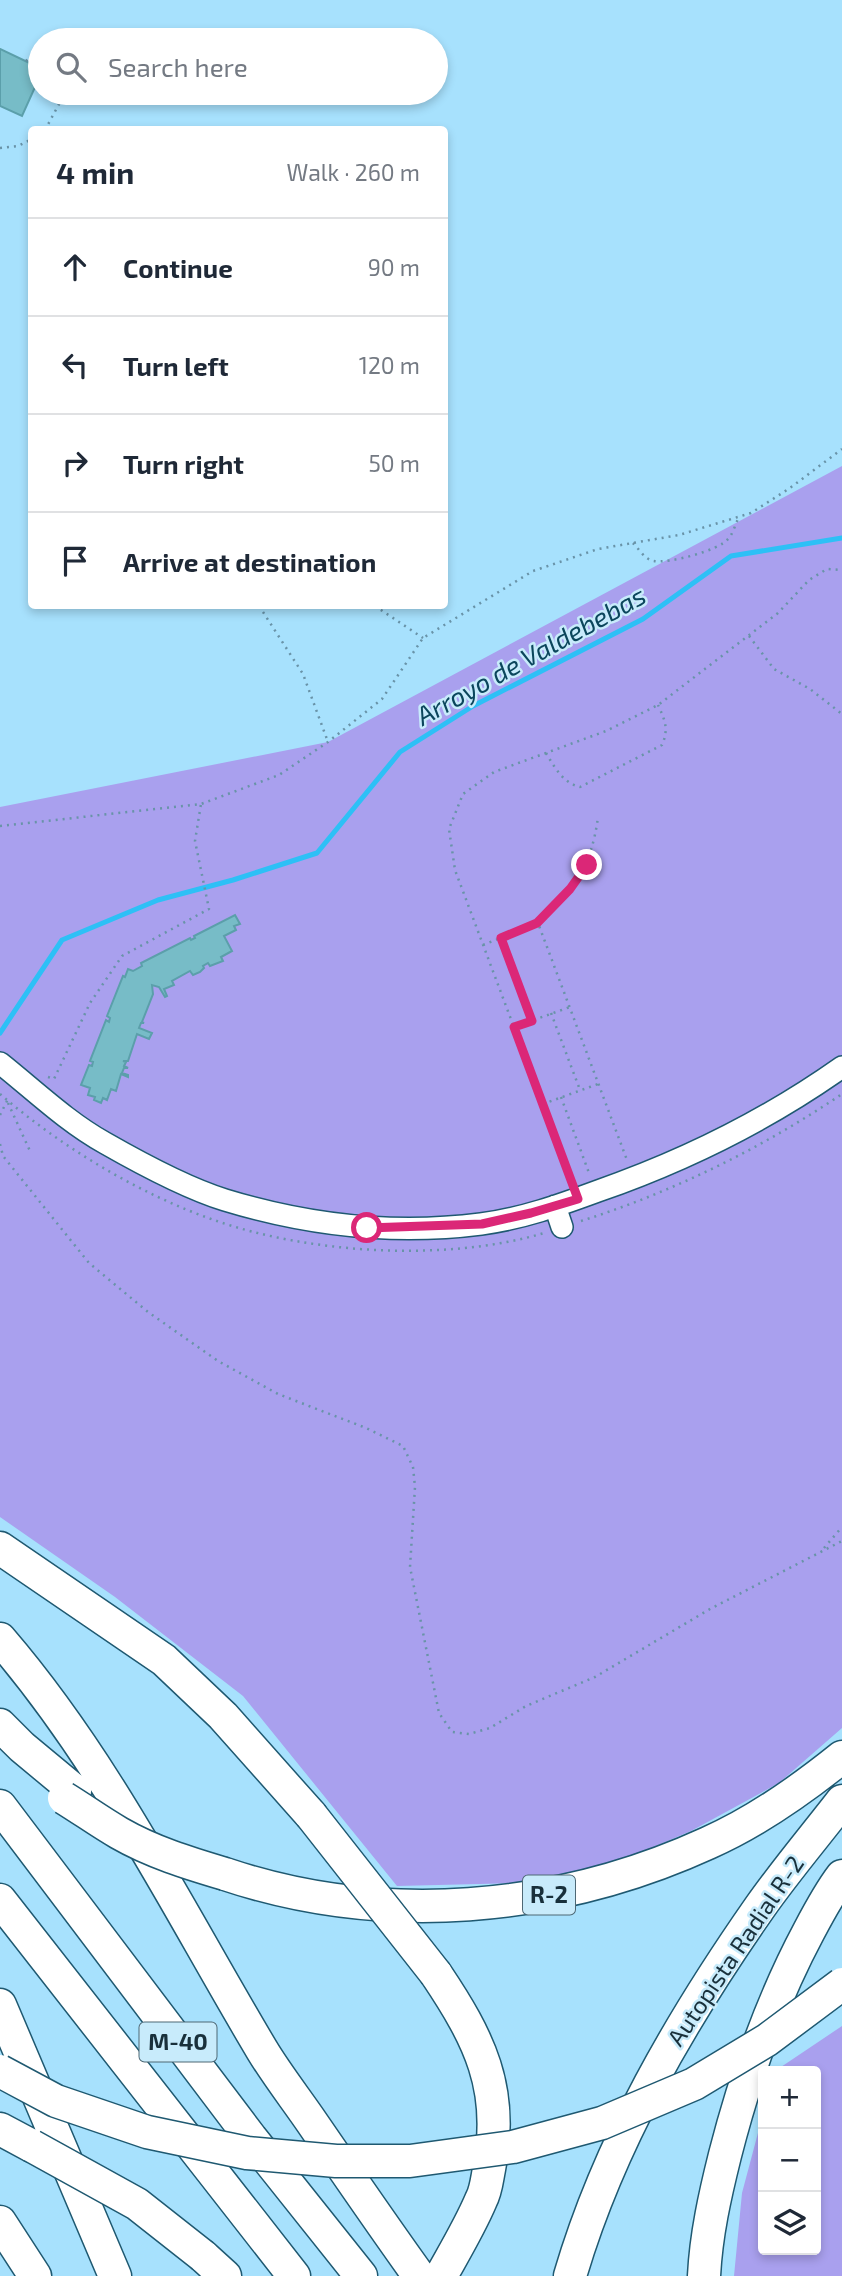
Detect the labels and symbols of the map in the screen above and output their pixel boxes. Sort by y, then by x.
water label: Arroyo de Valdebebas [409,579,651,732]
route end [571,849,602,880]
route start [351,1212,382,1243]
street label: Autopista Radial R-2 [660,1850,809,2051]
road number: R-2 [523,1876,575,1914]
road number: M-40 [140,2022,216,2062]

